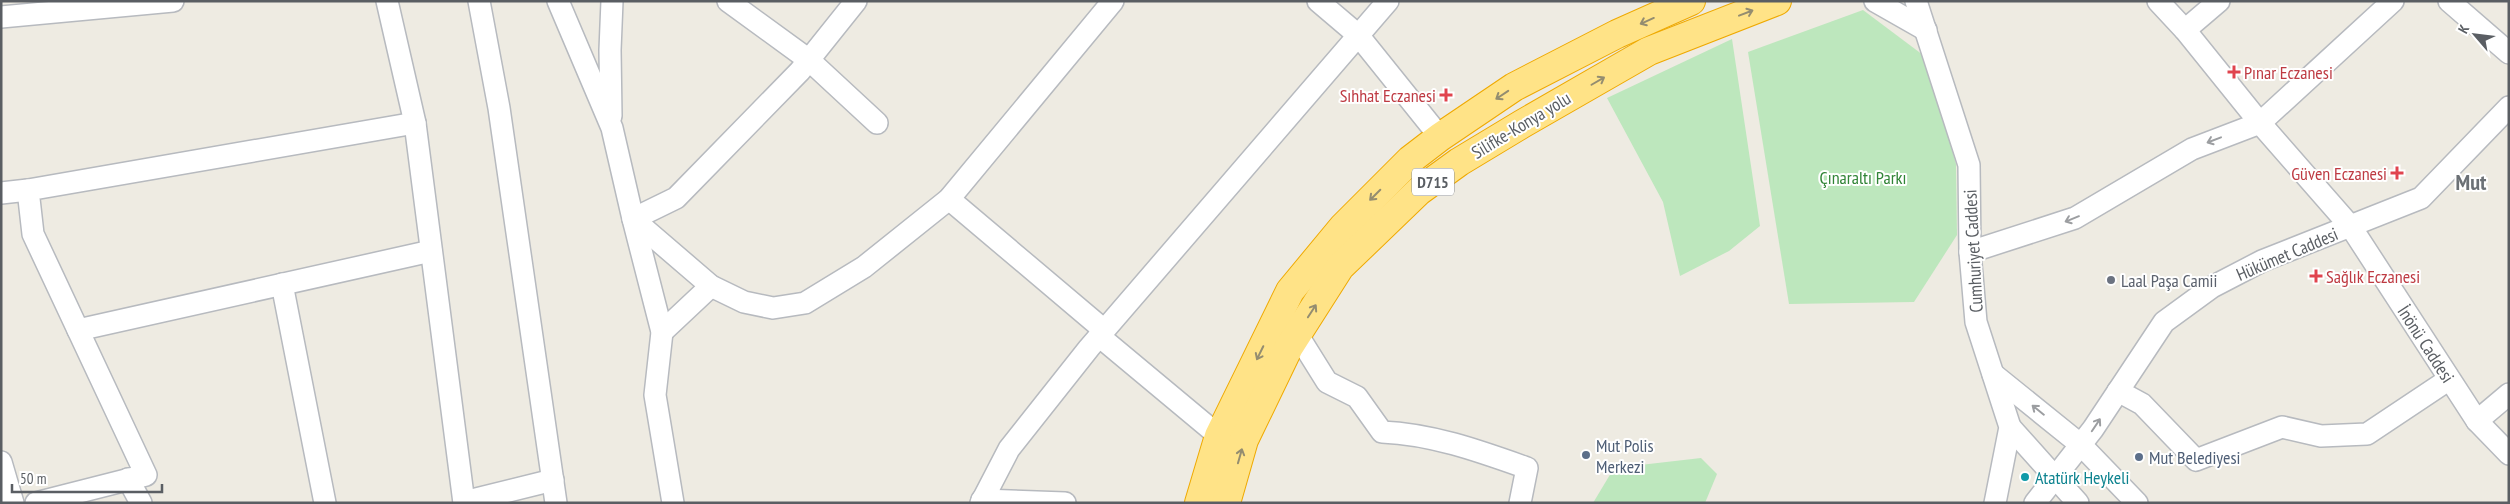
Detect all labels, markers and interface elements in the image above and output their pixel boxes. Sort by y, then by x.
one-way arrow [1738,8,1753,18]
north arrow [2450,10,2500,60]
one-way arrow [1640,17,1655,27]
text: K [2454,21,2474,36]
place label: Pınar Eczanesi [2244,61,2333,84]
marker: Pınar Eczanesi [2228,66,2240,78]
one-way arrow [1591,75,1605,85]
place label: Sıhhat Eczanesi [1340,84,1436,107]
street label: Silifke-Konya yolu [1467,86,1575,164]
marker: Sıhhat Eczanesi [1440,89,1452,101]
one-way arrow [1495,89,1509,100]
one-way arrow [2207,136,2222,145]
place label: Güven Eczanesi [2291,162,2387,185]
park label: Çınaraltı Parkı [1820,166,1906,189]
marker: Güven Eczanesi [2391,167,2403,179]
road number: D715 [1412,168,1454,196]
district label: Mut [2456,168,2487,196]
one-way arrow [1369,189,1381,201]
street label: Cumhuriyet Caddesi [1958,189,1988,313]
one-way arrow [2065,214,2080,224]
street label: Hükümet Caddesi [2233,222,2341,286]
place label: Sağlık Eczanesi [2326,265,2420,288]
place label: Laal Paşa Camii [2121,269,2217,292]
marker: Sağlık Eczanesi [2310,270,2322,282]
marker: Laal Paşa Camii [2105,274,2117,286]
street label: İnönü Caddesi [2392,301,2460,387]
one-way arrow [1307,304,1317,318]
one-way arrow [1254,345,1264,360]
one-way arrow [2032,405,2045,416]
one-way arrow [2091,418,2101,432]
place label: Mut Polis Merkezi [1596,434,1654,478]
place label: Mut Belediyesi [2149,446,2240,469]
one-way arrow [1235,448,1245,464]
marker: Mut Polis Merkezi [1580,449,1592,461]
marker: Mut Belediyesi [2133,451,2145,463]
scale bar [12,462,162,494]
place label: Atatürk Heykeli [2035,466,2129,489]
text: 50 m [20,469,46,488]
marker: Atatürk Heykeli [2019,471,2031,483]

